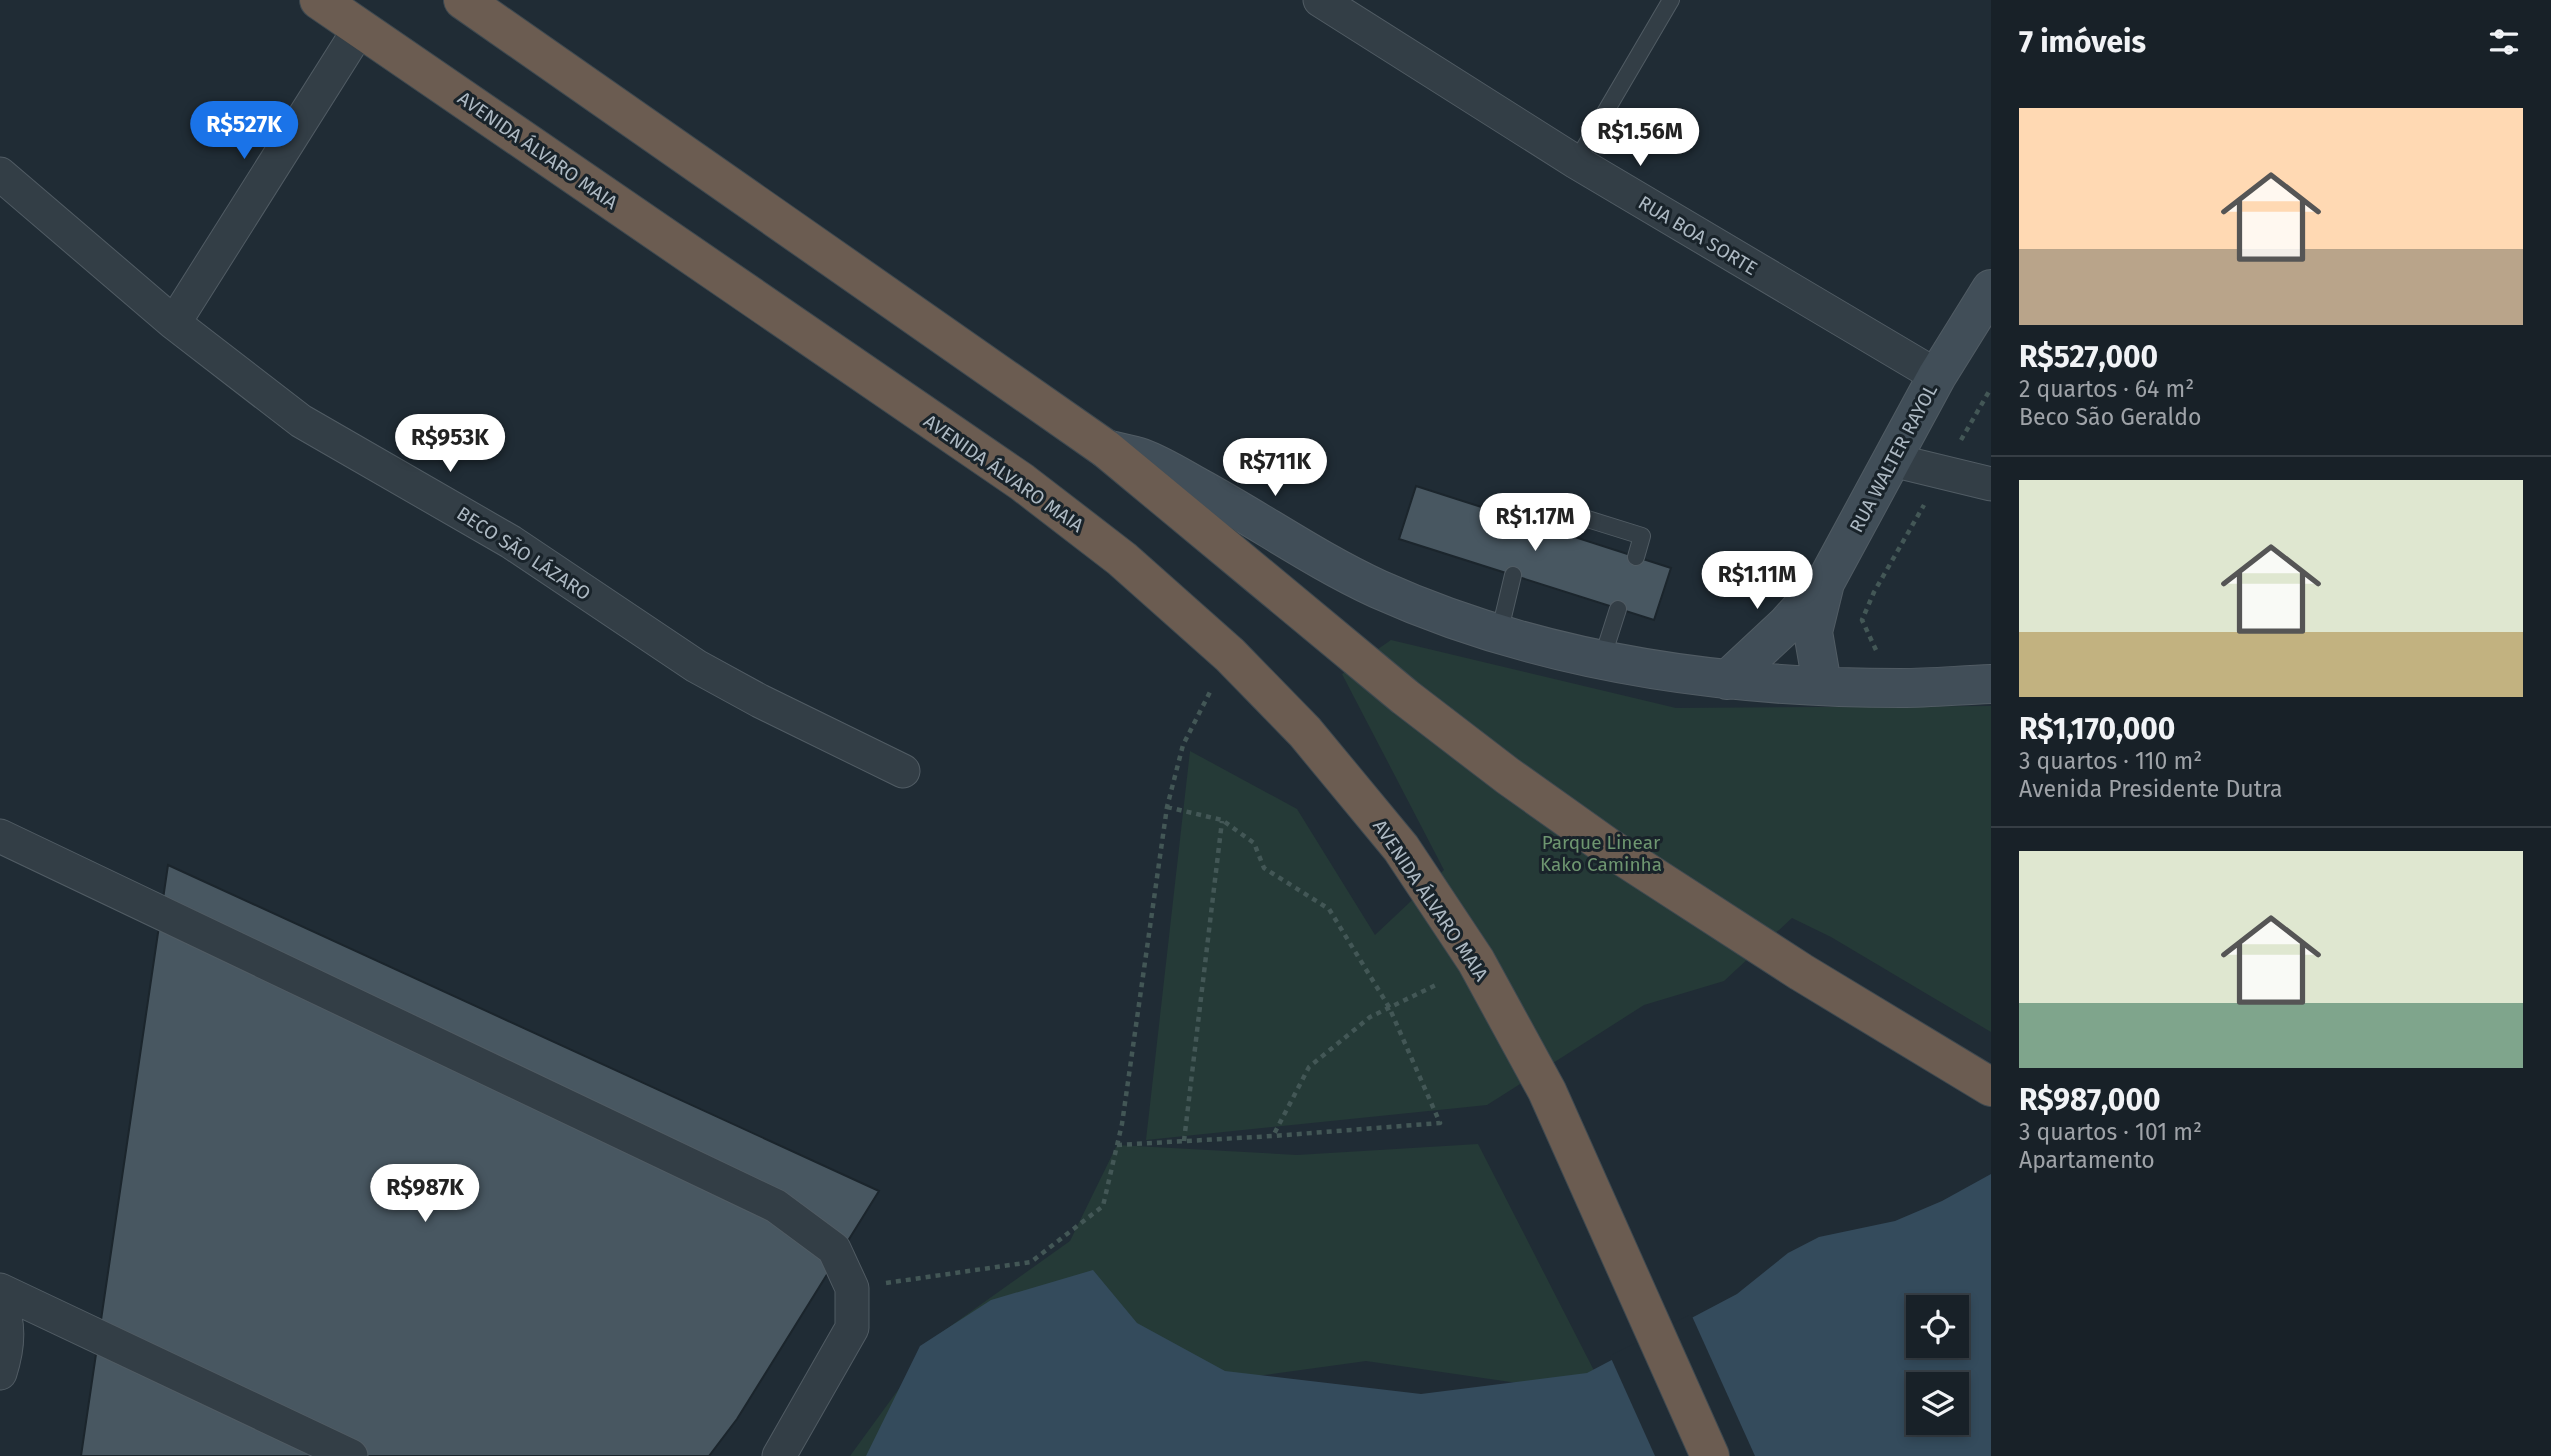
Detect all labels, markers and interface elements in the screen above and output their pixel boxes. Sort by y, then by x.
icon: filters [2485,23,2523,61]
text: 7 imóveis [2019,24,2146,60]
street label: AVENIDA ÁLVARO MAIA [453,87,622,214]
pin: R$527K [187,102,301,161]
pin: R$1.56M [1575,108,1705,168]
text: R$527K [206,110,282,138]
text: R$1.56M [1597,117,1683,145]
icon: home [2208,154,2334,280]
street label: RUA BOA SORTE [1634,191,1761,280]
text: R$527,000 [2019,339,2158,375]
text: 2 quartos · 64 m² [2019,375,2194,403]
street label: RUA WALTER RAYOL [1845,380,1942,536]
text: Beco São Geraldo [2019,403,2201,431]
street label: AVENIDA ÁLVARO MAIA [919,410,1088,537]
pin: R$953K [393,414,507,474]
text: R$953K [411,423,489,451]
pin: R$711K [1218,438,1332,498]
text: R$711K [1239,447,1311,475]
pin: R$1.17M [1470,494,1600,553]
street label: BECO SÃO LÁZARO [453,502,595,605]
text: R$1.17M [1495,502,1575,530]
icon: home [2208,526,2334,652]
pin: R$1.11M [1692,552,1822,611]
text: R$1.11M [1718,560,1796,588]
text: R$1,170,000 [2019,711,2175,747]
text: 3 quartos · 110 m² [2019,747,2202,775]
text: Avenida Presidente Dutra [2019,775,2283,803]
street label: AVENIDA ÁLVARO MAIA [1368,815,1493,985]
park label: Parque Linear Kako Caminha [1540,831,1662,876]
icon: home [2208,897,2334,1023]
text: R$987,000 [2019,1082,2160,1118]
text: 3 quartos · 101 m² [2019,1118,2202,1146]
text: Apartamento [2019,1146,2155,1174]
pin: R$987K [368,1164,482,1224]
text: R$987K [386,1173,464,1201]
map controls [1906,1295,1969,1435]
button: locate [1906,1295,1969,1358]
button: layers [1906,1372,1969,1435]

